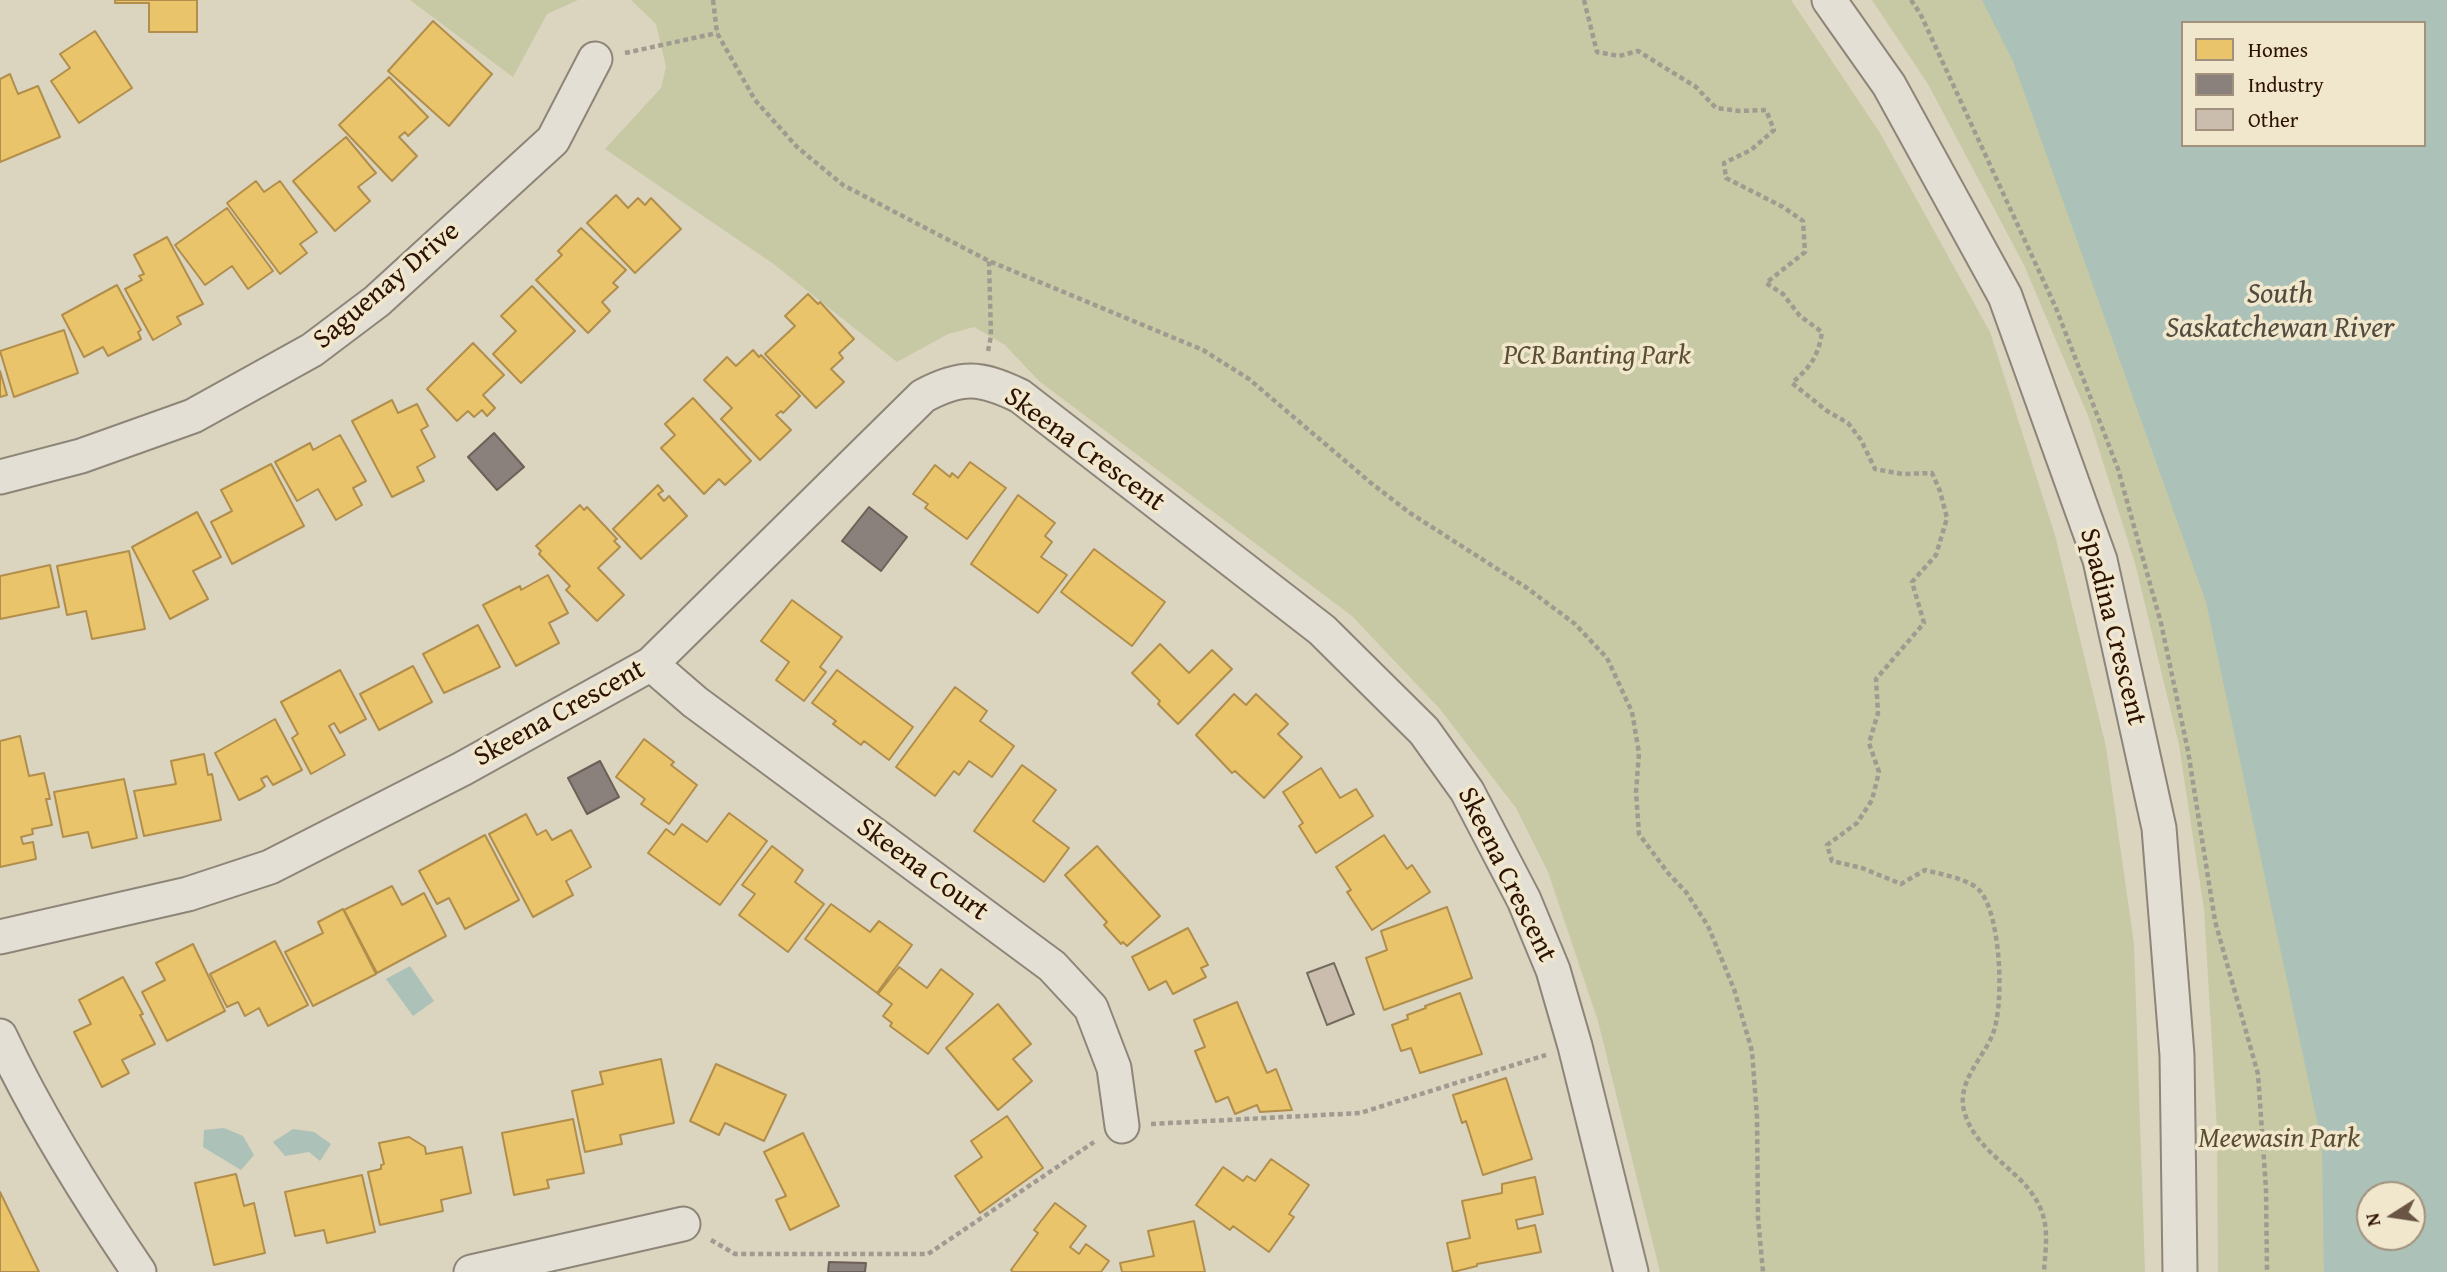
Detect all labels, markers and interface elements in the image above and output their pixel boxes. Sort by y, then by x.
legend [2181,21,2426,147]
text: Homes [2248,34,2308,65]
text: Industry [2248,69,2324,100]
text: Other [2248,104,2298,135]
street label: Saguenay Drive [307,215,467,357]
water label: South Saskatchewan River [2166,277,2394,348]
park label: PCR Banting Park [1503,340,1691,374]
street label: Skeena Crescent [997,380,1171,520]
street label: Spadina Crescent [2071,525,2153,729]
street label: Skeena Crescent [469,653,651,775]
street label: Skeena Crescent [1449,782,1563,968]
street label: Skeena Court [850,811,994,929]
park label: Meewasin Park [2198,1123,2360,1157]
north arrow [2356,1181,2426,1251]
text: N [2357,1211,2387,1229]

